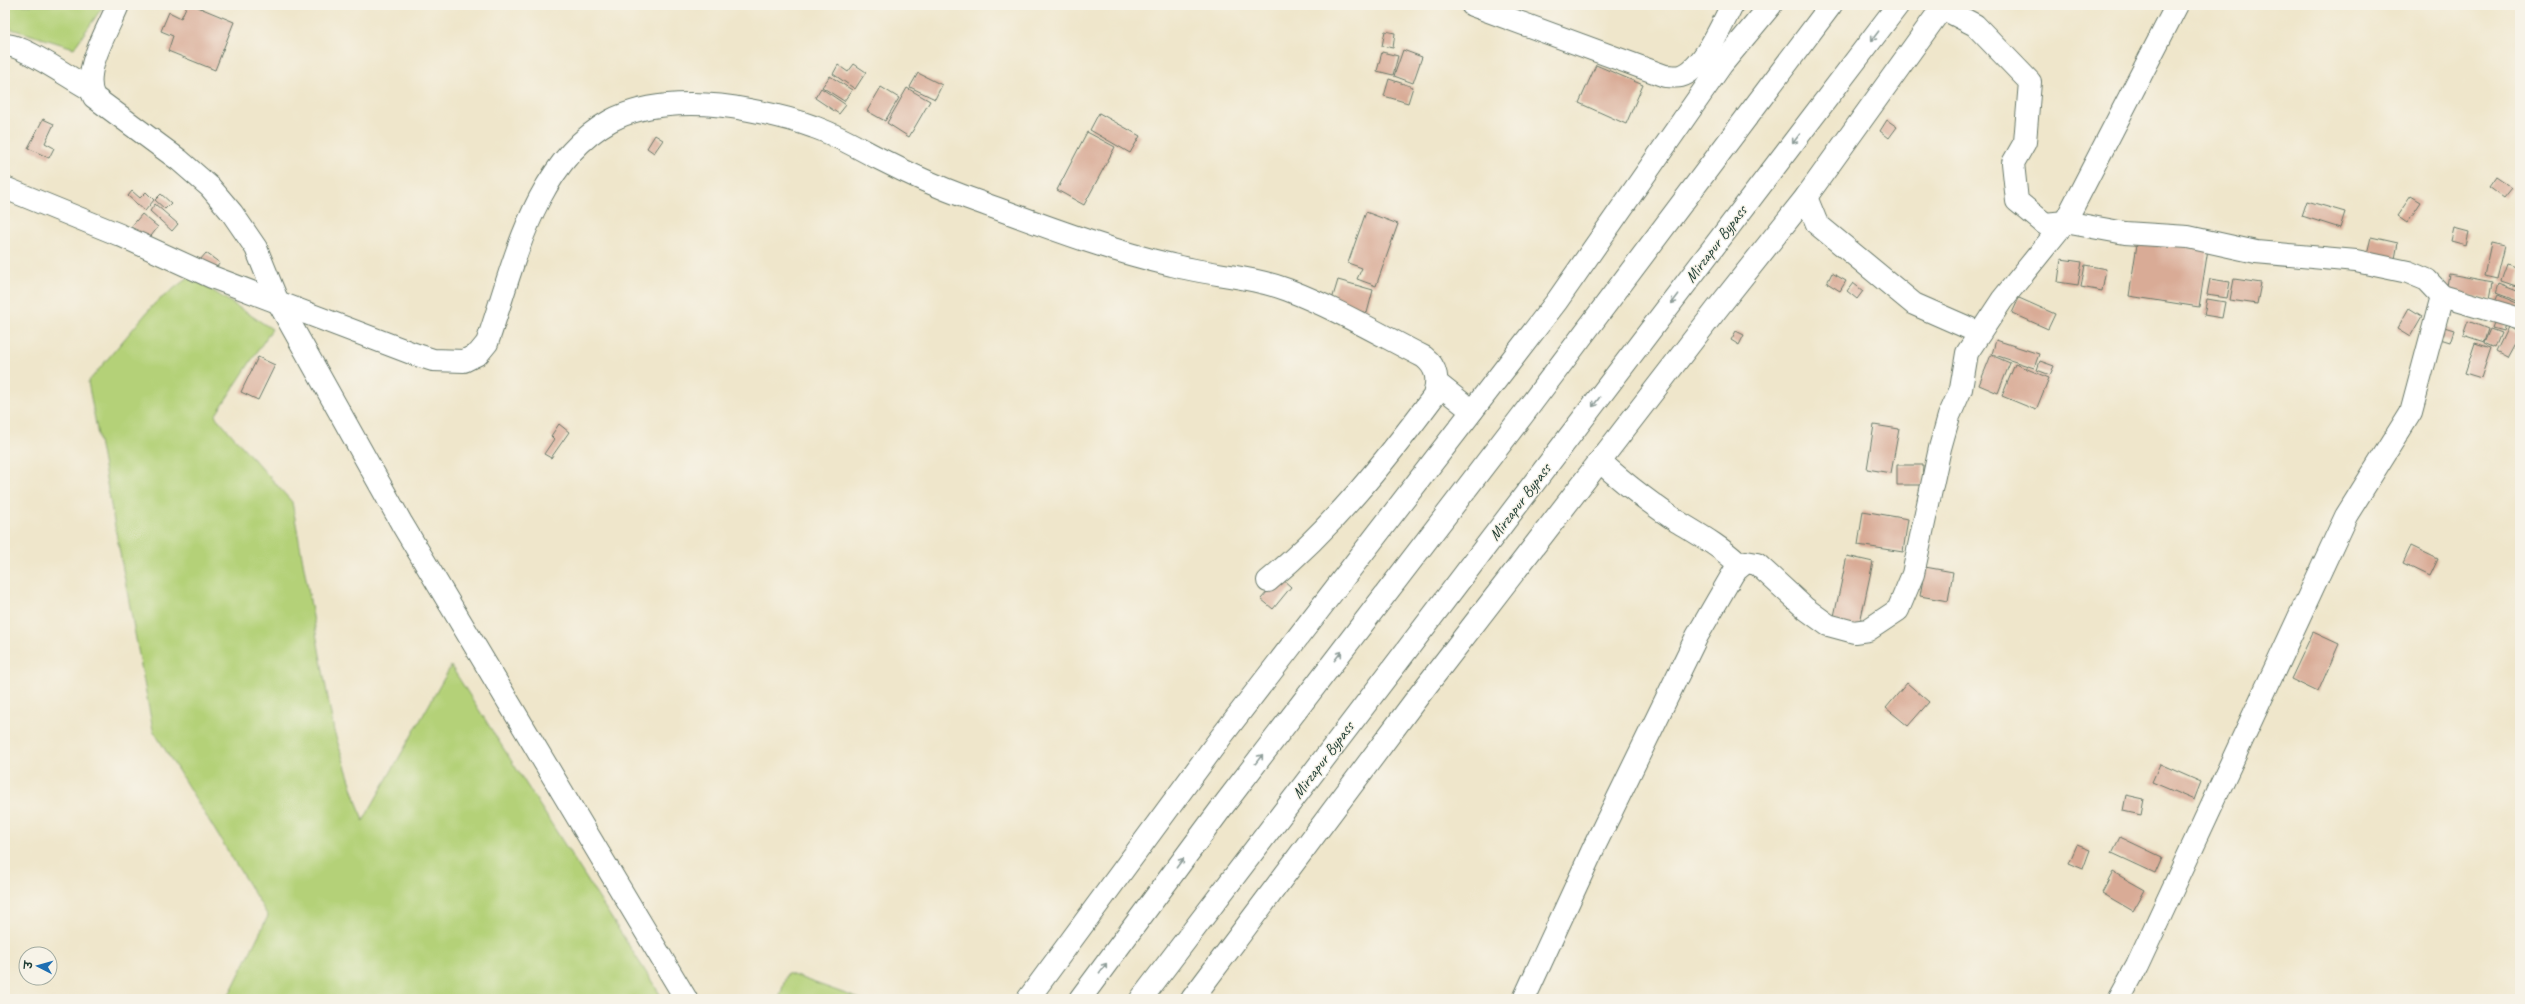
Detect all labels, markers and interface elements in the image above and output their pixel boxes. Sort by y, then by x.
one-way arrow [1870,30,1879,41]
one-way arrow [1792,134,1800,145]
street label: Mirzapur Bypass [1681,200,1752,286]
one-way arrow [1670,293,1679,304]
one-way arrow [1592,396,1600,407]
street label: Mirzapur Bypass [1485,458,1556,544]
one-way arrow [1334,651,1342,662]
street label: Mirzapur Bypass [1288,716,1359,802]
one-way arrow [1254,754,1263,765]
one-way arrow [1176,858,1185,869]
north arrow [18,946,58,986]
text: उ [21,959,36,970]
one-way arrow [1099,962,1107,973]

